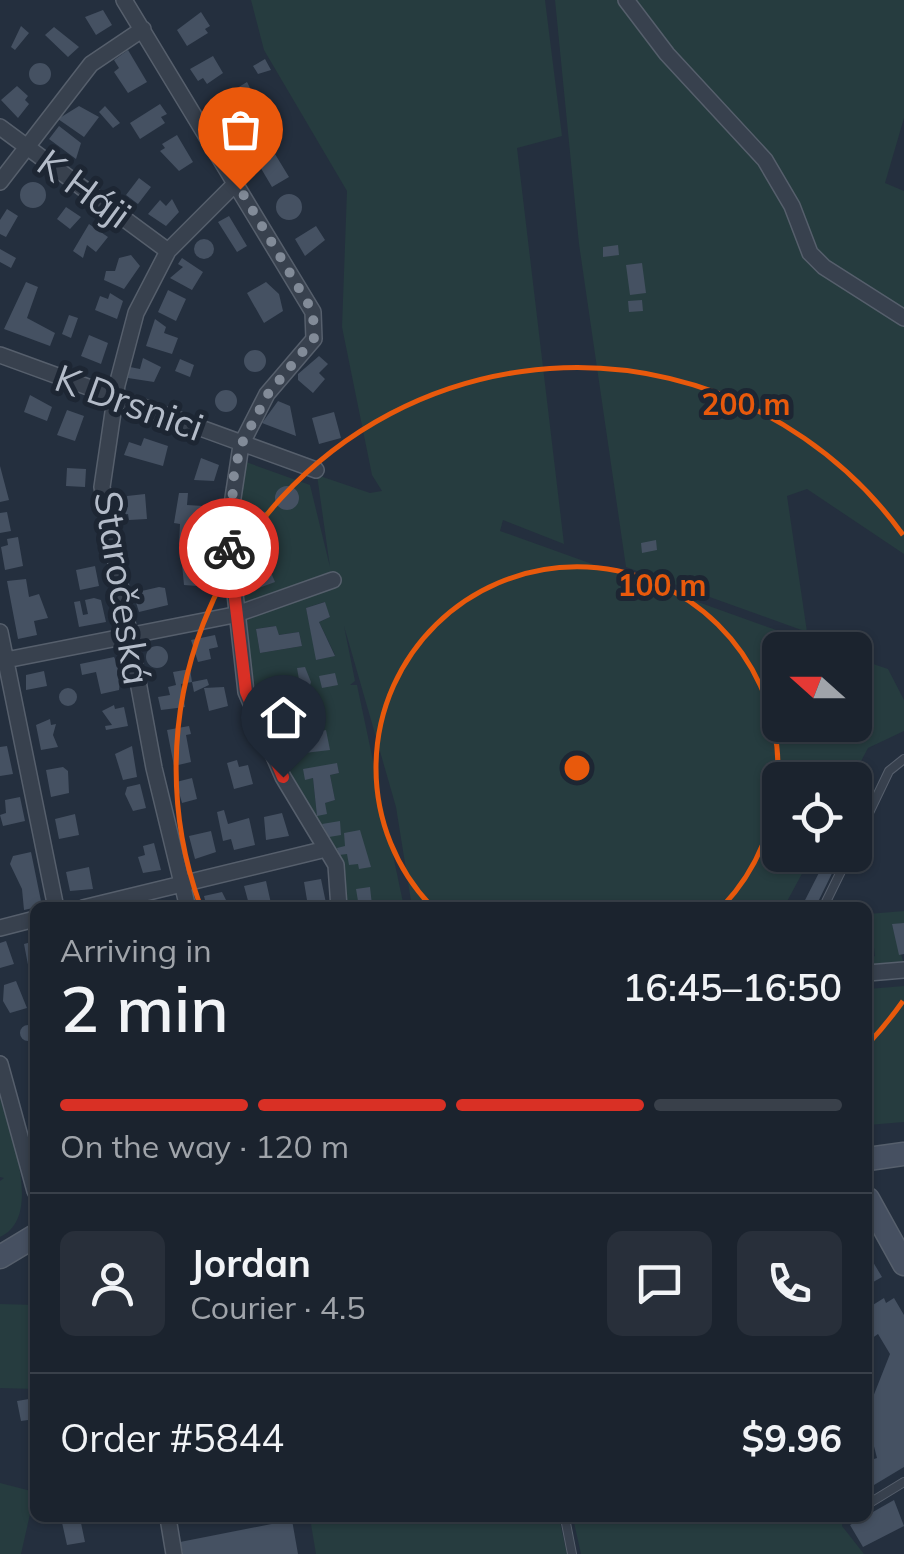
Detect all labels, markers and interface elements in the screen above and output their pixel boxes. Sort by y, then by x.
pin [198,87,283,190]
icon: bag [213,102,268,157]
street label: K Háji [28,138,141,238]
street label: K Drsnici [49,353,210,451]
text: 200 m [701,385,791,423]
street label: Staročeská [84,488,162,688]
courier [179,498,279,598]
icon: bike [202,521,257,576]
text: 100 m [617,566,707,604]
north arrow [762,632,872,742]
map controls [762,632,872,872]
pin [241,675,326,778]
icon: home [256,690,311,745]
centre of rings [559,750,595,786]
button: locate [762,762,872,872]
text: Arriving in [60,930,212,970]
text: 16:45–16:50 [622,963,842,1011]
text: 2 min [60,967,229,1048]
text: On the way · 120 m [60,1126,349,1166]
button: person [60,1231,165,1336]
button: chat [607,1231,712,1336]
button: phone [737,1231,842,1336]
text: Jordan [190,1239,311,1287]
text: Courier · 4.5 [190,1287,366,1327]
text: Order #5844 [60,1414,284,1462]
text: $9.96 [741,1414,842,1462]

